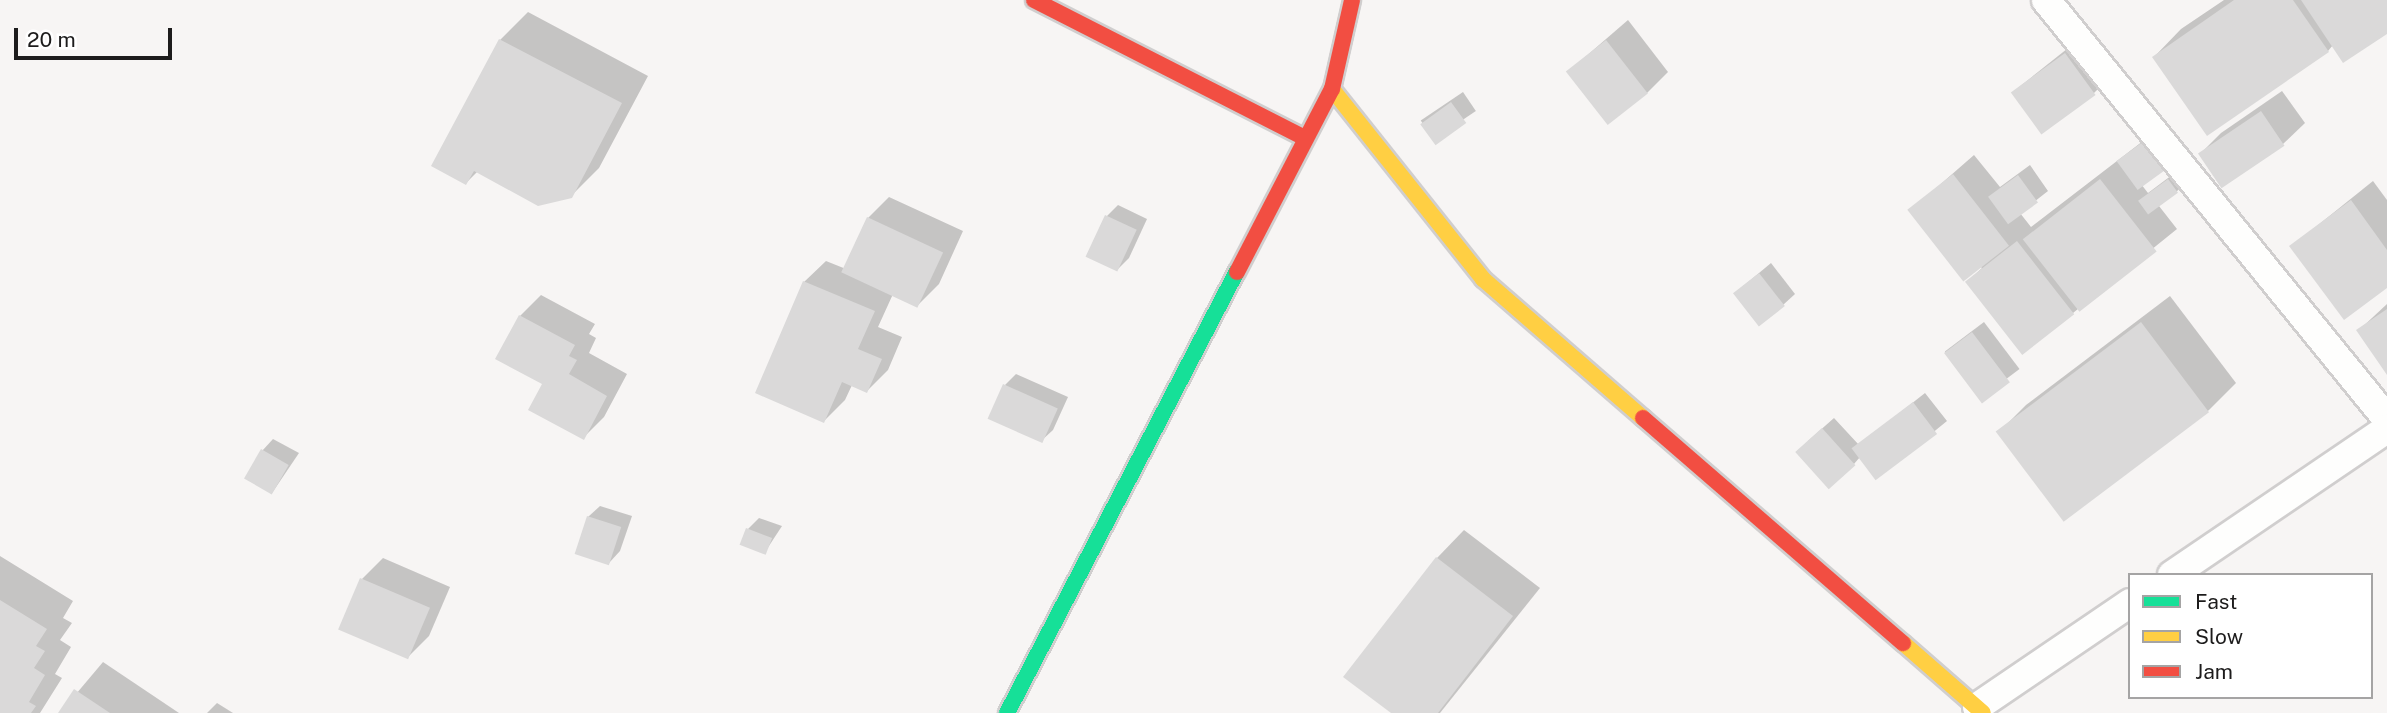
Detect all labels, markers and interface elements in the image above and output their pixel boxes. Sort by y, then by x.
scale bar [18,14,175,58]
text: 20 m [27,27,76,52]
legend [2128,573,2373,699]
text: Fast [2195,589,2237,614]
text: Slow [2195,624,2243,649]
text: Jam [2195,659,2233,684]

